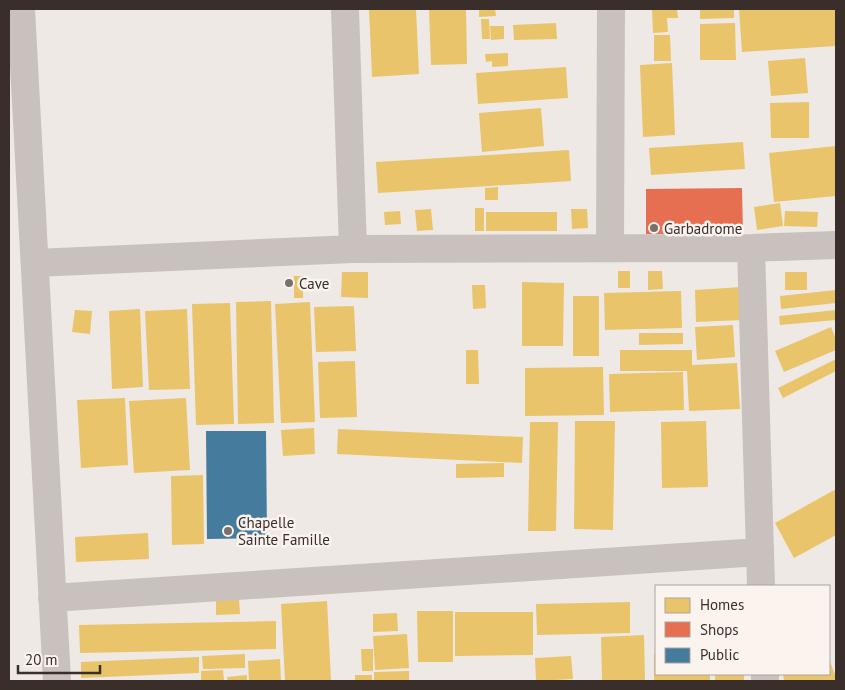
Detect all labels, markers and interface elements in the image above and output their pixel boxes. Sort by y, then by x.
place label: Garbadrome [664,219,742,238]
marker: Garbadrome [648,222,660,234]
place label: Cave [299,274,329,293]
marker: Cave [283,277,295,289]
place label: Chapelle Sainte Famille [238,513,330,549]
marker: Chapelle Sainte Famille [222,525,234,537]
legend [655,585,830,675]
text: Homes [700,595,744,614]
text: Shops [700,620,739,639]
scale bar [18,642,100,674]
text: Public [700,645,739,664]
text: 20 m [25,650,58,669]

